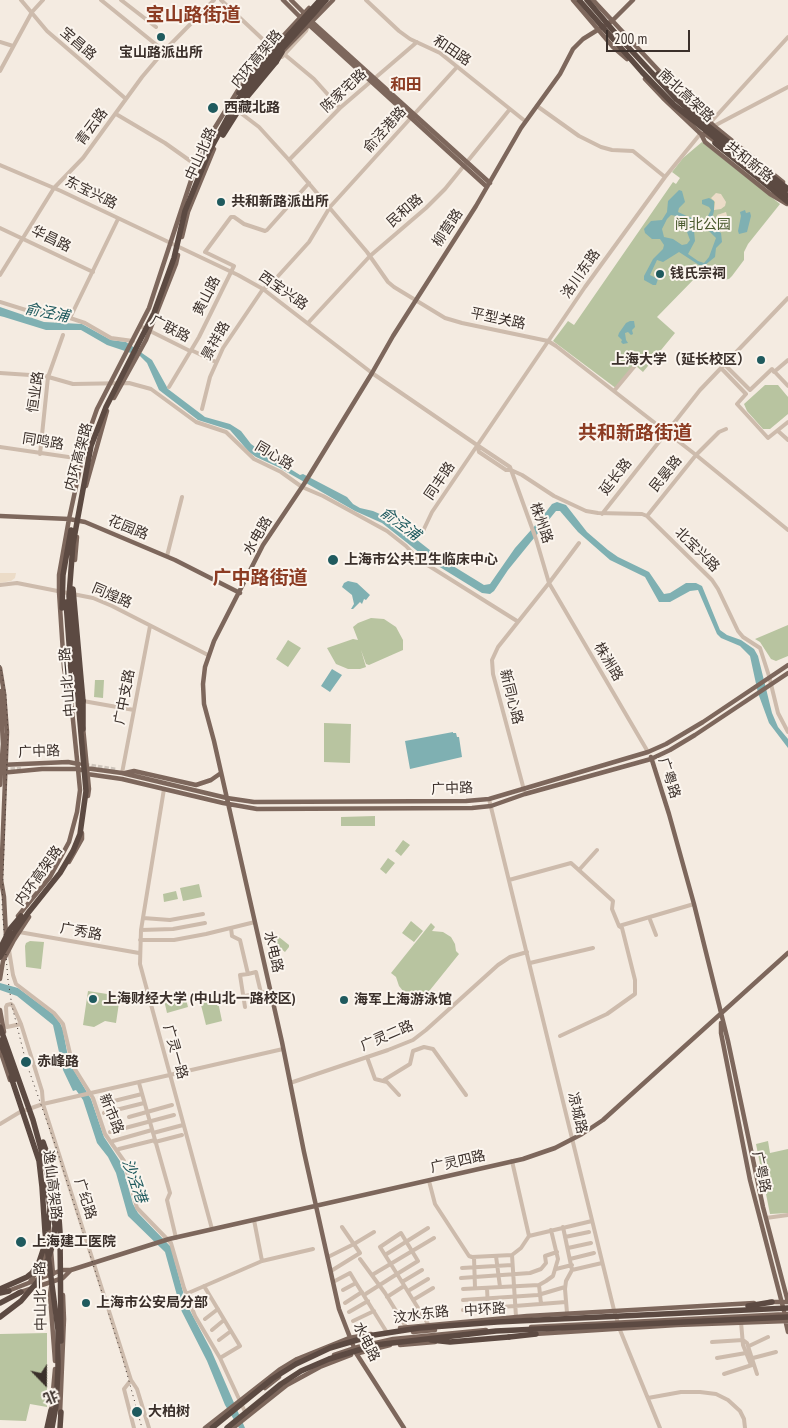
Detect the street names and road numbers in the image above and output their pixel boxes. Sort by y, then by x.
street label: 宝昌路 [57,24,99,64]
street label: 内环高架路 [228,27,286,91]
street label: 和田路 [430,32,474,70]
street label: 陈家宅路 [318,66,370,116]
street label: 南北高架路 [655,66,717,126]
street label: 俞泾港路 [360,104,410,156]
street label: 青云路 [73,105,111,149]
street label: 中山北路 [182,125,220,183]
street label: 共和新路 [722,138,776,186]
street label: 东宝兴路 [62,173,120,213]
street label: 民和路 [384,191,426,231]
street label: 柳营路 [429,206,467,250]
street label: 华昌路 [28,222,74,256]
street label: 洛川东路 [558,246,604,302]
street label: 西宝兴路 [255,268,311,314]
street label: 黄山路 [190,273,224,319]
street label: 平型关路 [469,305,527,333]
street label: 广联路 [147,312,193,346]
street label: 景祥路 [198,319,234,363]
street label: 恒业路 [25,370,47,414]
street label: 内环高架路 [62,421,96,493]
street label: 同鸣路 [21,430,65,454]
street label: 同心路 [252,438,296,474]
street label: 民晏路 [646,452,686,496]
street label: 延长路 [596,455,636,499]
street label: 同丰路 [421,459,459,503]
street label: 株州路 [526,500,556,546]
street label: 花园路 [105,512,151,544]
street label: 水电路 [240,514,276,558]
street label: 北宝兴路 [671,524,723,576]
street label: 同煌路 [89,580,135,612]
street label: 株洲路 [590,640,626,684]
street label: 中山北一路 [57,646,79,718]
street label: 广中支路 [111,668,139,726]
street label: 新同心路 [496,668,526,726]
street label: 广中路 [18,743,60,761]
street label: 广粤路 [655,755,683,801]
street label: 广中路 [431,780,473,798]
street label: 内环高架路 [12,843,66,909]
street label: 广秀路 [59,920,103,944]
street label: 水电路 [260,930,286,974]
street label: 广灵二路 [358,1017,416,1055]
street label: 广灵一路 [159,1023,191,1081]
street label: 新市路 [95,1091,127,1137]
street label: 凉城路 [564,1091,590,1135]
street label: 广灵四路 [429,1148,487,1176]
street label: 逸仙高架路 [39,1149,65,1221]
street label: 广粤路 [748,1150,774,1194]
street label: 广纪路 [71,1176,99,1222]
street label: 中山北一路 [32,1261,50,1331]
street label: 中环路 [463,1300,507,1320]
street label: 汶水东路 [392,1303,450,1327]
street label: 水电路 [349,1319,383,1365]

